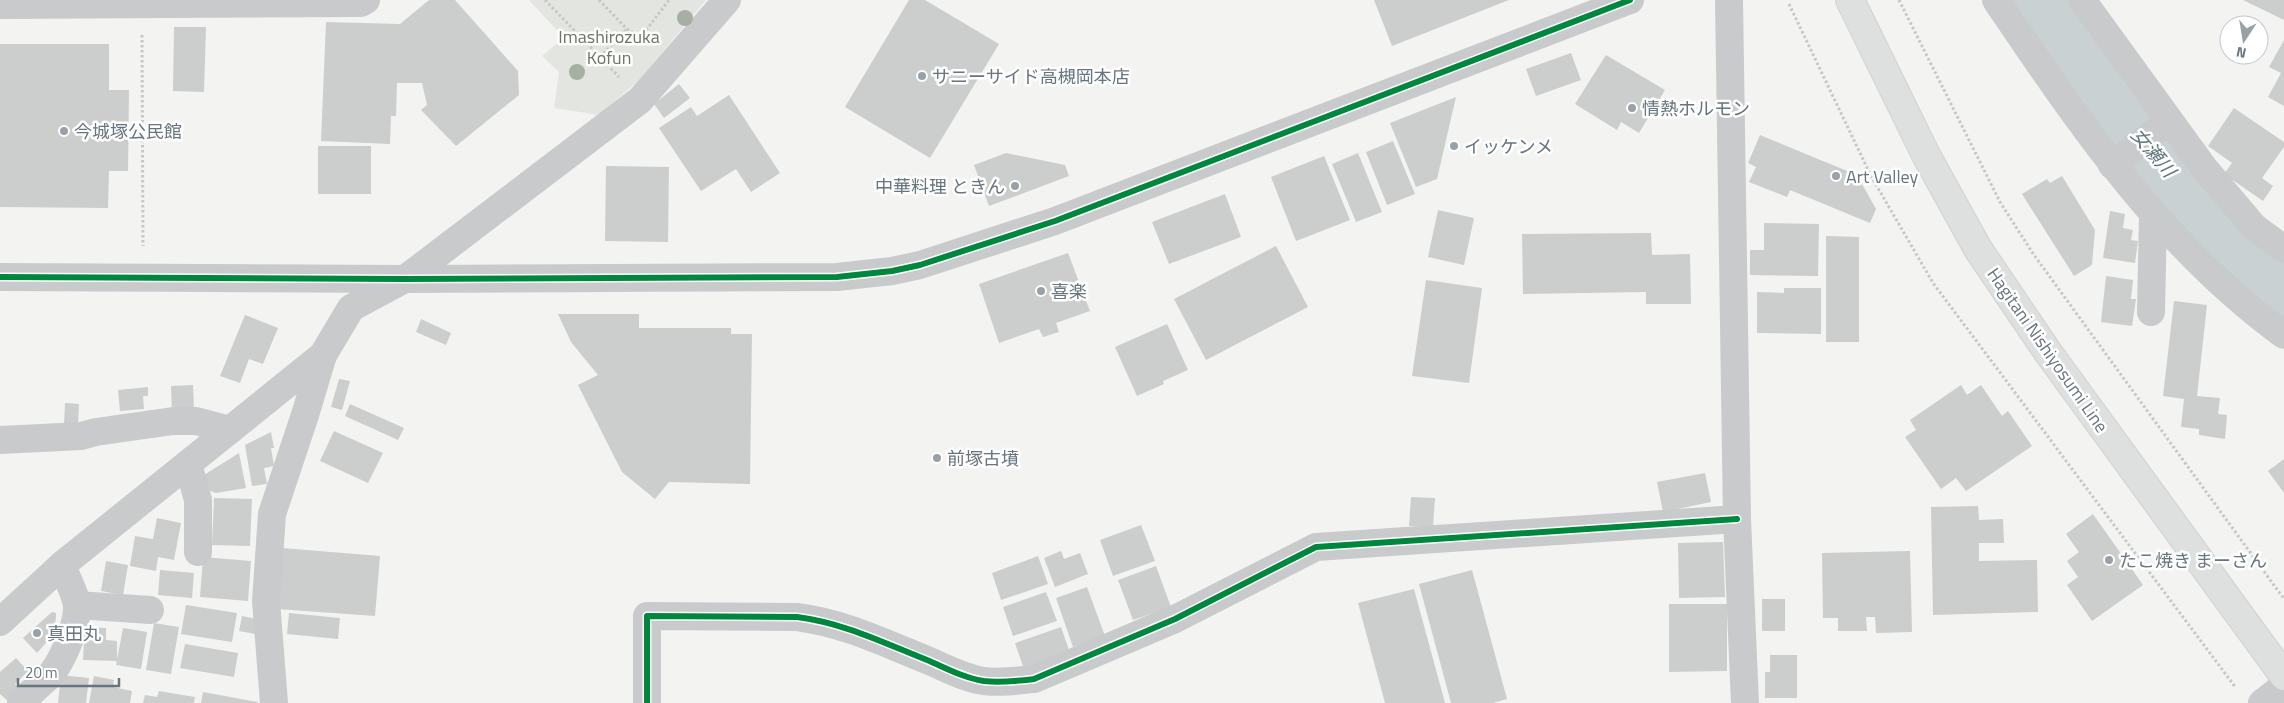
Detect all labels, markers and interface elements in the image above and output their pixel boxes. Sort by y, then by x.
north arrow [2219,15,2269,65]
park label: Imashirozuka Kofun [558,23,660,71]
text: N [2234,42,2248,64]
place label: サニーサイド高槻岡本店 [932,63,1130,90]
marker: サニーサイド高槻岡本店 [916,70,928,82]
place label: 情熱ホルモン [1642,95,1750,122]
marker: 情熱ホルモン [1626,102,1638,114]
place label: 今城塚公民館 [74,118,182,145]
water label: 女瀬川 [2125,121,2185,185]
marker: 今城塚公民館 [58,125,70,137]
place label: イッケンメ [1464,133,1553,160]
marker: イッケンメ [1448,140,1460,152]
place label: Art Valley [1846,163,1918,190]
marker: Art Valley [1830,170,1842,182]
place label: 中華料理 ときん [875,173,1005,200]
marker: 中華料理 ときん [1009,180,1021,192]
street label: Hagitani Nishiyosumi Line [1981,262,2115,438]
place label: 喜楽 [1051,278,1087,305]
marker: 喜楽 [1035,285,1047,297]
place label: 前塚古墳 [947,445,1019,472]
marker: 前塚古墳 [931,452,943,464]
place label: たこ焼き まーさん [2119,547,2267,574]
marker: たこ焼き まーさん [2103,554,2115,566]
place label: 真田丸 [47,620,101,647]
marker: 真田丸 [31,627,43,639]
scale bar [18,656,119,688]
text: 20 m [25,661,58,684]

